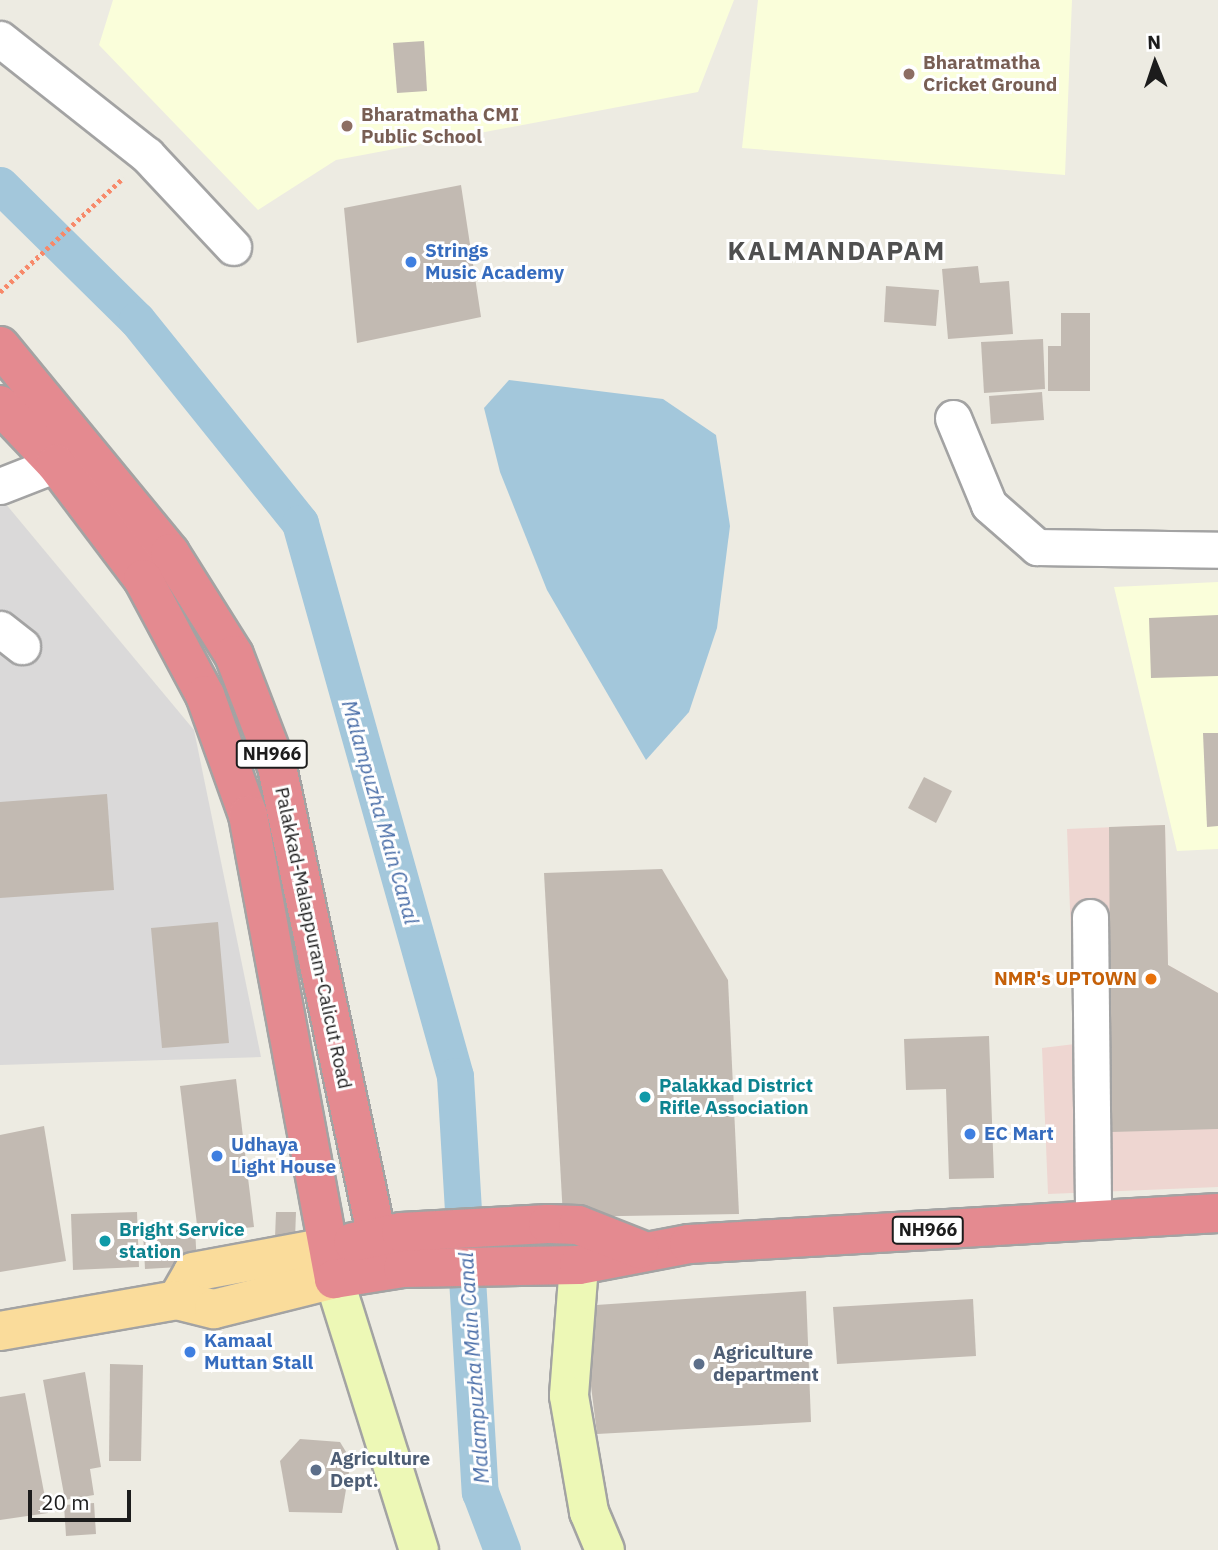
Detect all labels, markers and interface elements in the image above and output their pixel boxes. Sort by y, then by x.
north arrow [1120,28,1190,98]
text: N [1147,30,1162,54]
place label: Bharatmatha Cricket Ground [923,52,1057,96]
marker: Bharatmatha Cricket Ground [901,66,917,82]
place label: Bharatmatha CMI Public School [361,104,519,148]
marker: Bharatmatha CMI Public School [339,118,355,134]
district label: KALMANDAPAM [729,235,945,267]
place label: Strings Music Academy [425,240,564,284]
marker: Strings Music Academy [403,254,419,270]
water label: Malampuzha Main Canal [337,697,425,927]
road number: NH966 [235,740,309,768]
street label: Palakkad-Malappuram-Calicut Road [270,785,356,1091]
place label: NMR's UPTOWN [994,968,1137,990]
marker: NMR's UPTOWN [1143,971,1159,987]
place label: Palakkad District Rifle Association [659,1075,813,1119]
marker: Palakkad District Rifle Association [637,1089,653,1105]
place label: EC Mart [984,1123,1054,1145]
marker: EC Mart [962,1126,978,1142]
place label: Udhaya Light House [231,1134,336,1178]
marker: Udhaya Light House [209,1148,225,1164]
road number: NH966 [891,1216,965,1245]
place label: Bright Service station [119,1219,245,1263]
marker: Bright Service station [97,1233,113,1249]
water label: Malampuzha Main Canal [452,1251,494,1485]
place label: Kamaal Muttan Stall [204,1330,313,1374]
place label: Agriculture department [713,1342,819,1386]
marker: Kamaal Muttan Stall [182,1344,198,1360]
marker: Agriculture department [691,1356,707,1372]
place label: Agriculture Dept. [330,1448,430,1492]
marker: Agriculture Dept. [308,1462,324,1478]
scale bar [32,1476,135,1520]
text: 20 m [41,1488,90,1516]

